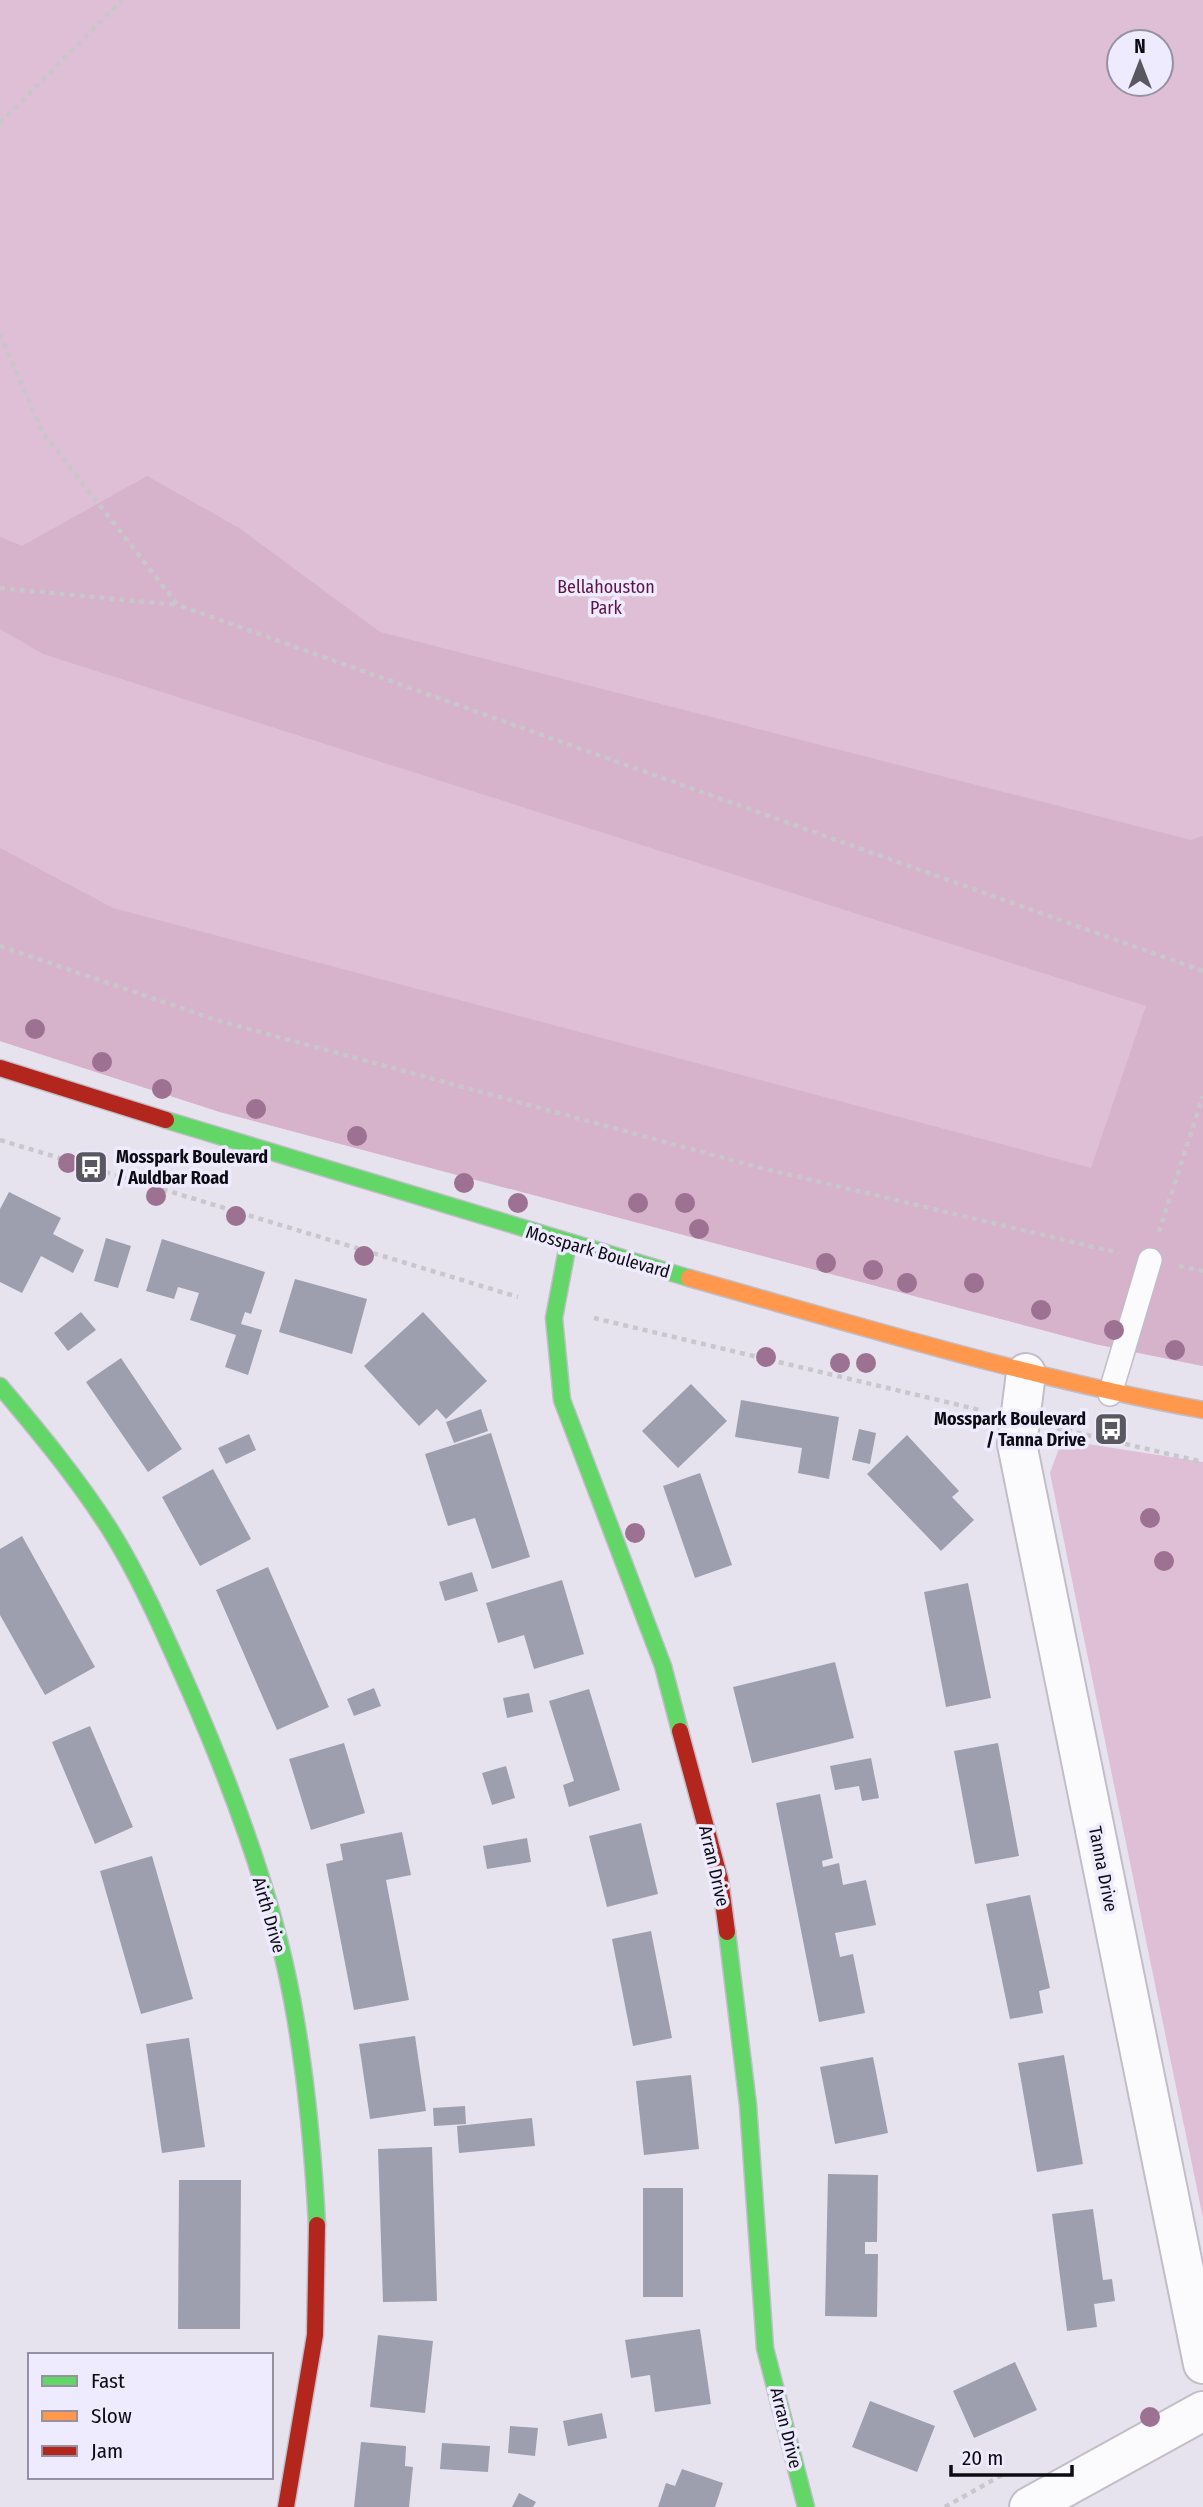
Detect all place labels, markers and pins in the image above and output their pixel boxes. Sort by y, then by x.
place label: Mosspark Boulevard / Auldbar Road [116,1146,268,1189]
bus stop icon: Mosspark Boulevard / Auldbar Road [72,1148,110,1186]
place label: Mosspark Boulevard / Tanna Drive [934,1408,1086,1451]
bus stop icon: Mosspark Boulevard / Tanna Drive [1092,1410,1130,1448]

